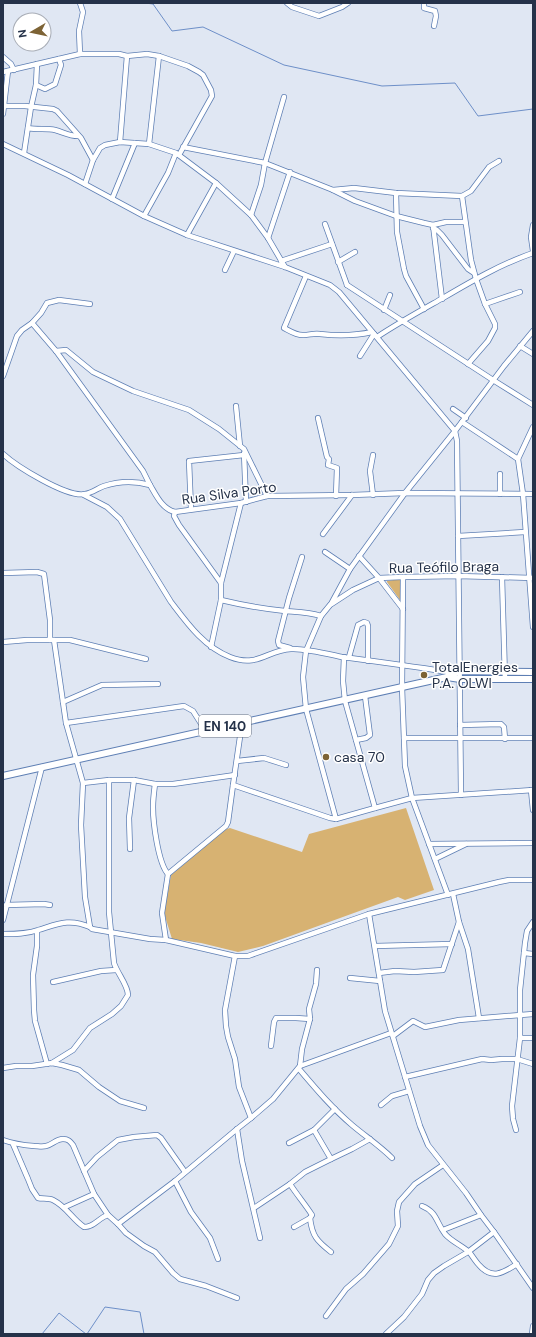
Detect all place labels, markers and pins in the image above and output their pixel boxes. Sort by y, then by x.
place label: TotalEnergies P.A. OLWI [432,658,518,692]
marker: TotalEnergies P.A. OLWI [419,670,429,680]
place label: casa 70 [334,748,385,766]
marker: casa 70 [321,752,331,762]

